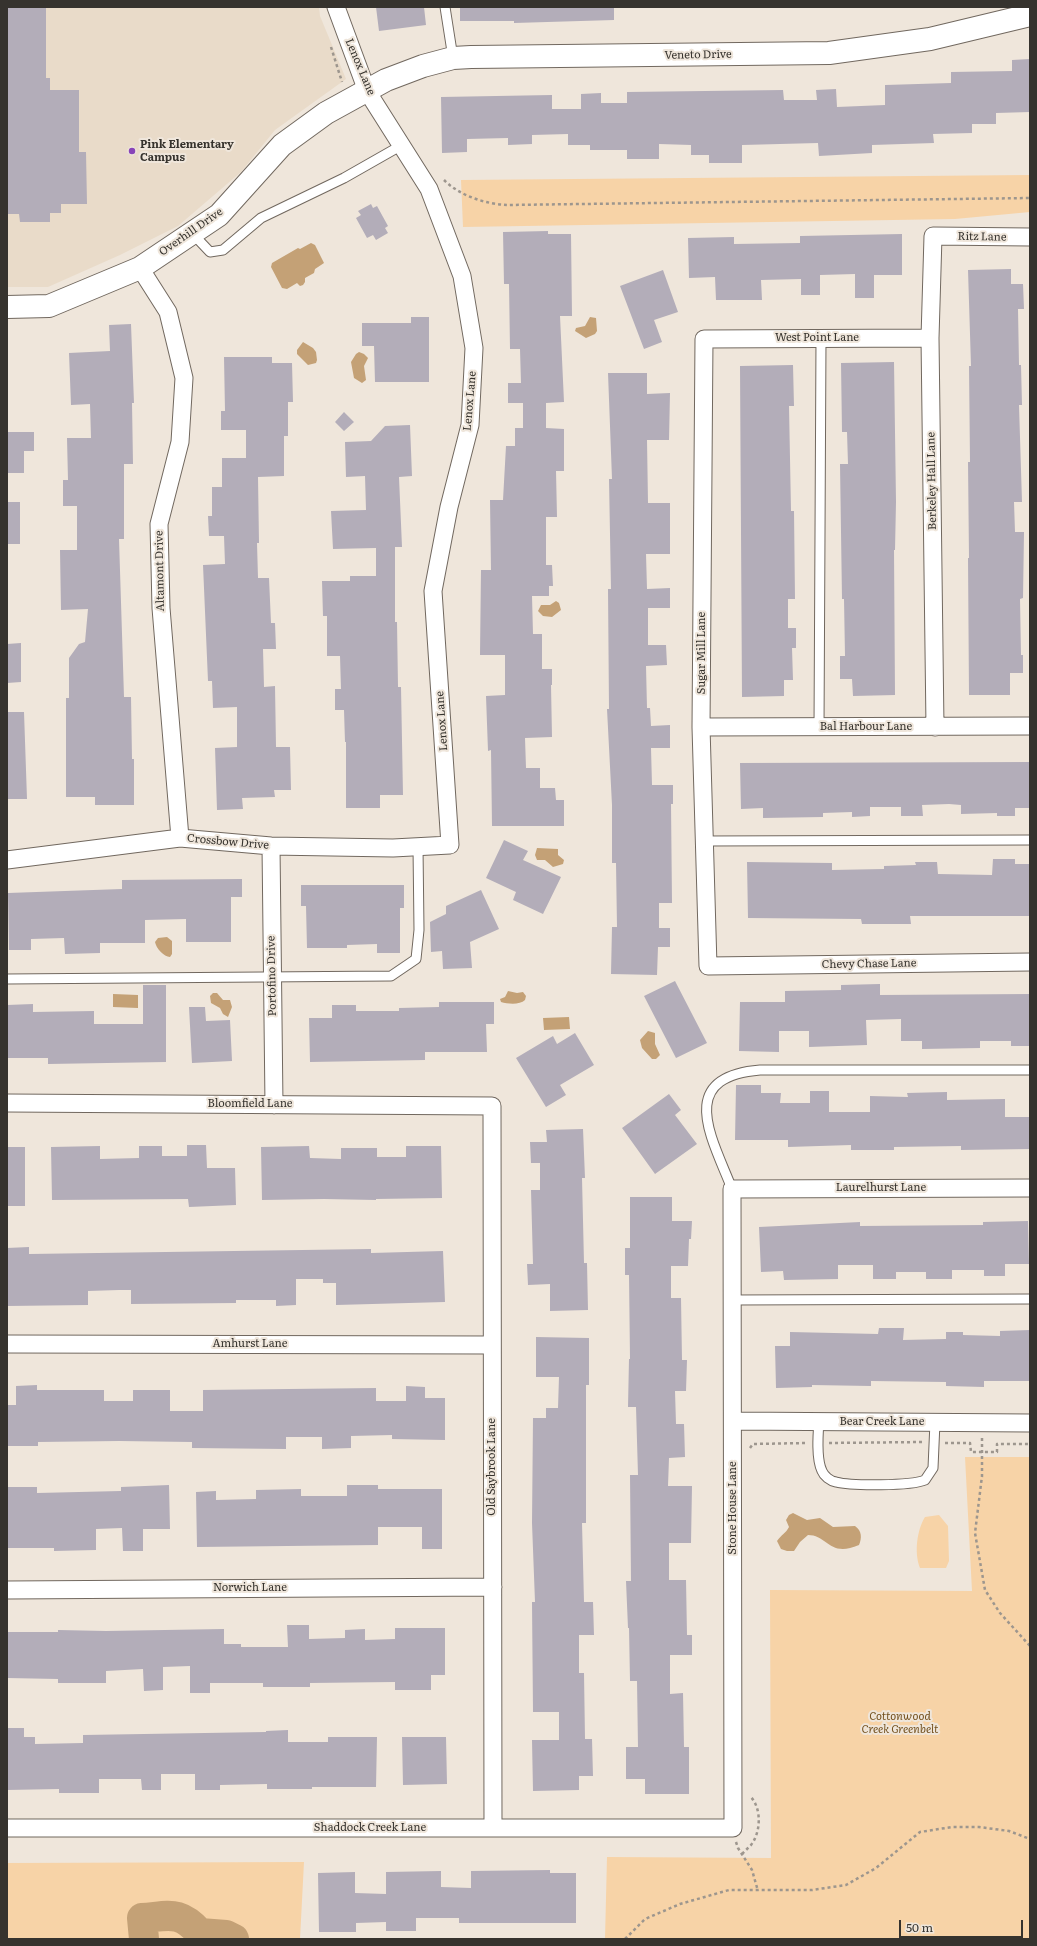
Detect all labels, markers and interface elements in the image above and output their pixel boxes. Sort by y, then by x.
street label: Lenox Lane [342,37,378,97]
street label: Veneto Drive [664,48,732,62]
place label: Pink Elementary Campus [140,138,234,164]
marker: Pink Elementary Campus [127,146,137,156]
street label: Overhill Drive [157,205,225,259]
street label: Ritz Lane [957,230,1007,244]
street label: West Point Lane [775,331,859,345]
street label: Lenox Lane [461,370,479,432]
street label: Berkeley Hall Lane [925,432,939,530]
street label: Altamont Drive [153,530,167,612]
street label: Sugar Mill Lane [695,612,709,694]
street label: Lenox Lane [433,690,451,752]
street label: Bal Harbour Lane [820,720,912,734]
street label: Crossbow Drive [186,832,270,852]
street label: Portofino Drive [265,936,279,1016]
street label: Chevy Chase Lane [822,957,916,971]
street label: Bloomfield Lane [207,1097,293,1111]
street label: Laurelhurst Lane [836,1181,926,1195]
street label: Amhurst Lane [213,1337,287,1351]
street label: Bear Creek Lane [840,1415,924,1429]
street label: Old Saybrook Lane [485,1418,499,1516]
street label: Stone House Lane [726,1461,740,1555]
street label: Norwich Lane [213,1581,287,1595]
park label: Cottonwood Creek Greenbelt [862,1710,938,1736]
street label: Shaddock Creek Lane [314,1821,426,1835]
scale bar [901,1912,1025,1938]
text: 50 m [906,1918,933,1936]

